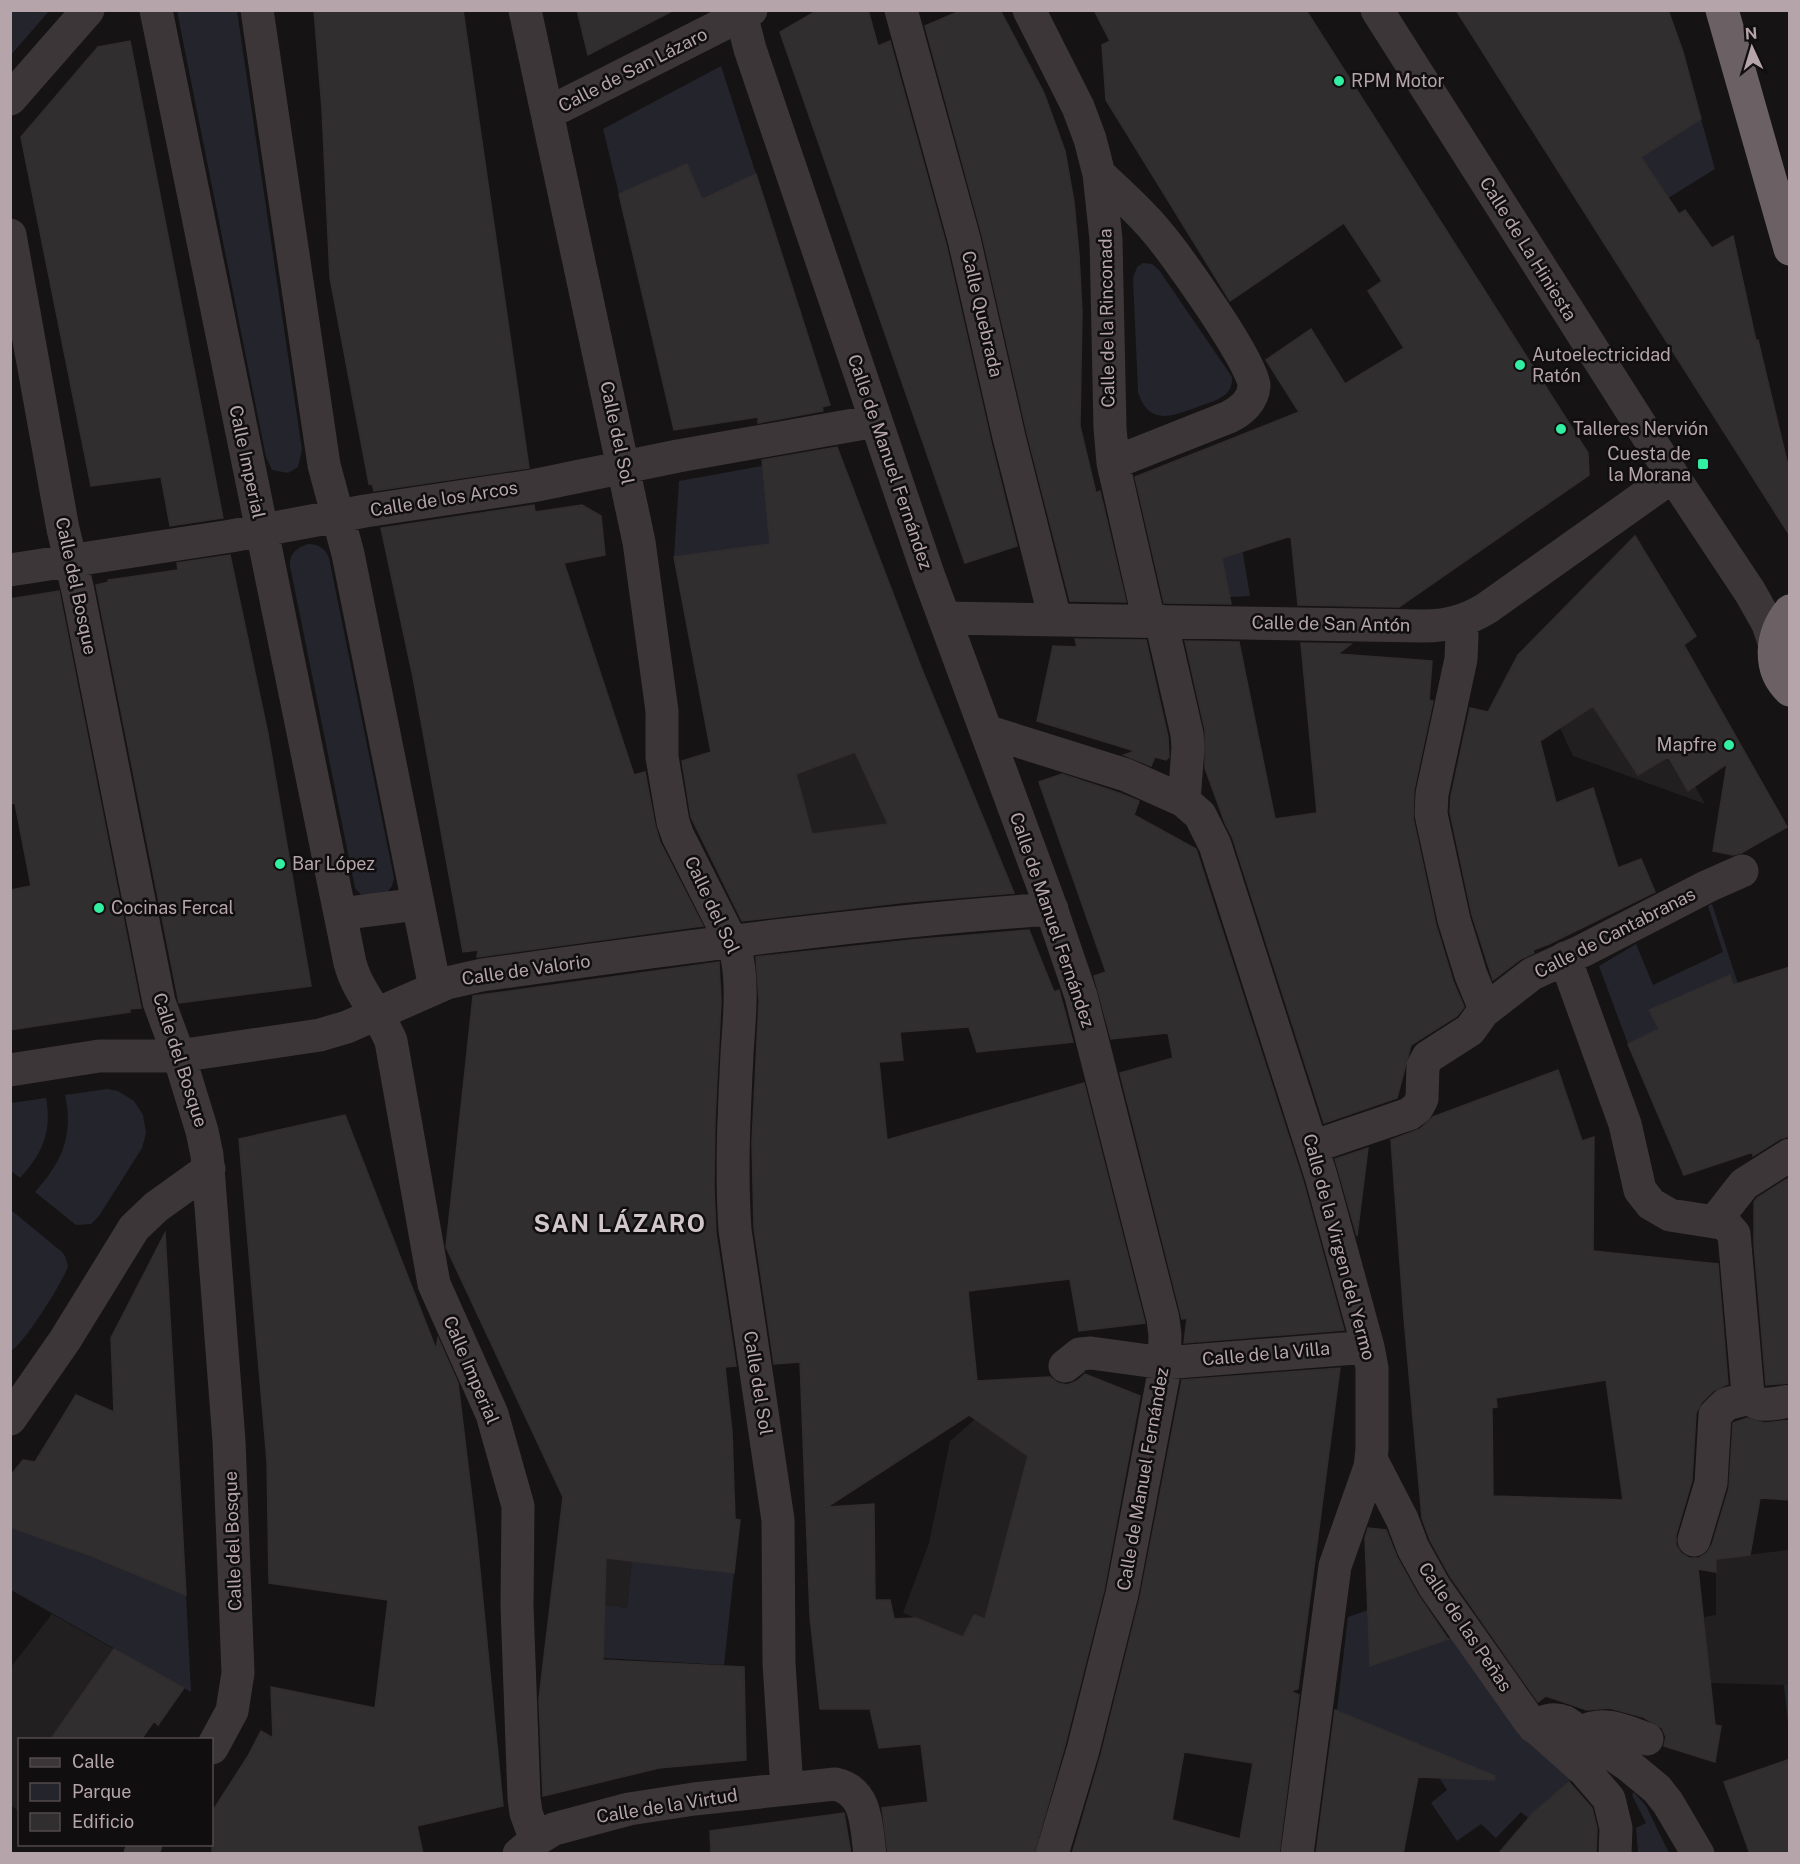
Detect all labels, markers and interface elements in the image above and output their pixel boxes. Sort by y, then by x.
north arrow [1722,18,1782,78]
street label: Calle de San Lázaro [555,23,711,116]
text: N [1744,24,1758,43]
place label: RPM Motor [1351,70,1445,91]
marker: RPM Motor [1332,74,1346,88]
street label: Calle de La Hiniesta [1476,173,1581,324]
street label: Calle de la Rinconada [1094,228,1119,408]
street label: Calle Quebrada [958,249,1007,379]
place label: Autoelectricidad Ratón [1532,344,1671,386]
street label: Calle de Manuel Fernández [844,351,937,572]
marker: Autoelectricidad Ratón [1513,358,1527,372]
street label: Calle del Sol [596,379,639,486]
street label: Calle Imperial [225,403,270,520]
place label: Talleres Nervión [1573,418,1708,439]
marker: Talleres Nervión [1554,422,1568,436]
place label: Cuesta de la Morana [1607,443,1691,485]
marker: Cuesta de la Morana [1696,457,1710,471]
street label: Calle de los Arcos [369,476,519,521]
street label: Calle del Bosque [52,515,101,657]
street label: Calle de San Antón [1252,612,1411,635]
place label: Mapfre [1657,734,1717,755]
marker: Mapfre [1722,738,1736,752]
street label: Calle de Manuel Fernández [1006,809,1099,1030]
place label: Bar López [292,853,375,874]
street label: Calle del Sol [681,853,744,957]
marker: Bar López [273,857,287,871]
street label: Calle de Cantabranas [1531,883,1699,982]
place label: Cocinas Fercal [111,897,234,918]
marker: Cocinas Fercal [92,901,106,915]
street label: Calle de Valorio [460,950,592,989]
street label: Calle del Bosque [149,990,212,1130]
street label: Calle de la Virgen del Yermo [1299,1131,1380,1362]
district label: SAN LÁZARO [534,1209,706,1237]
street label: Calle Imperial [439,1313,504,1427]
street label: Calle del Sol [740,1329,777,1436]
street label: Calle de la Villa [1201,1337,1331,1370]
street label: Calle de Manuel Fernández [1113,1366,1172,1592]
street label: Calle del Bosque [220,1471,245,1611]
street label: Calle de las Peñas [1414,1558,1516,1695]
legend [18,1738,213,1846]
text: Calle [72,1751,115,1772]
text: Parque [72,1781,132,1802]
street label: Calle de la Virtud [595,1784,739,1827]
text: Edificio [72,1811,134,1832]

